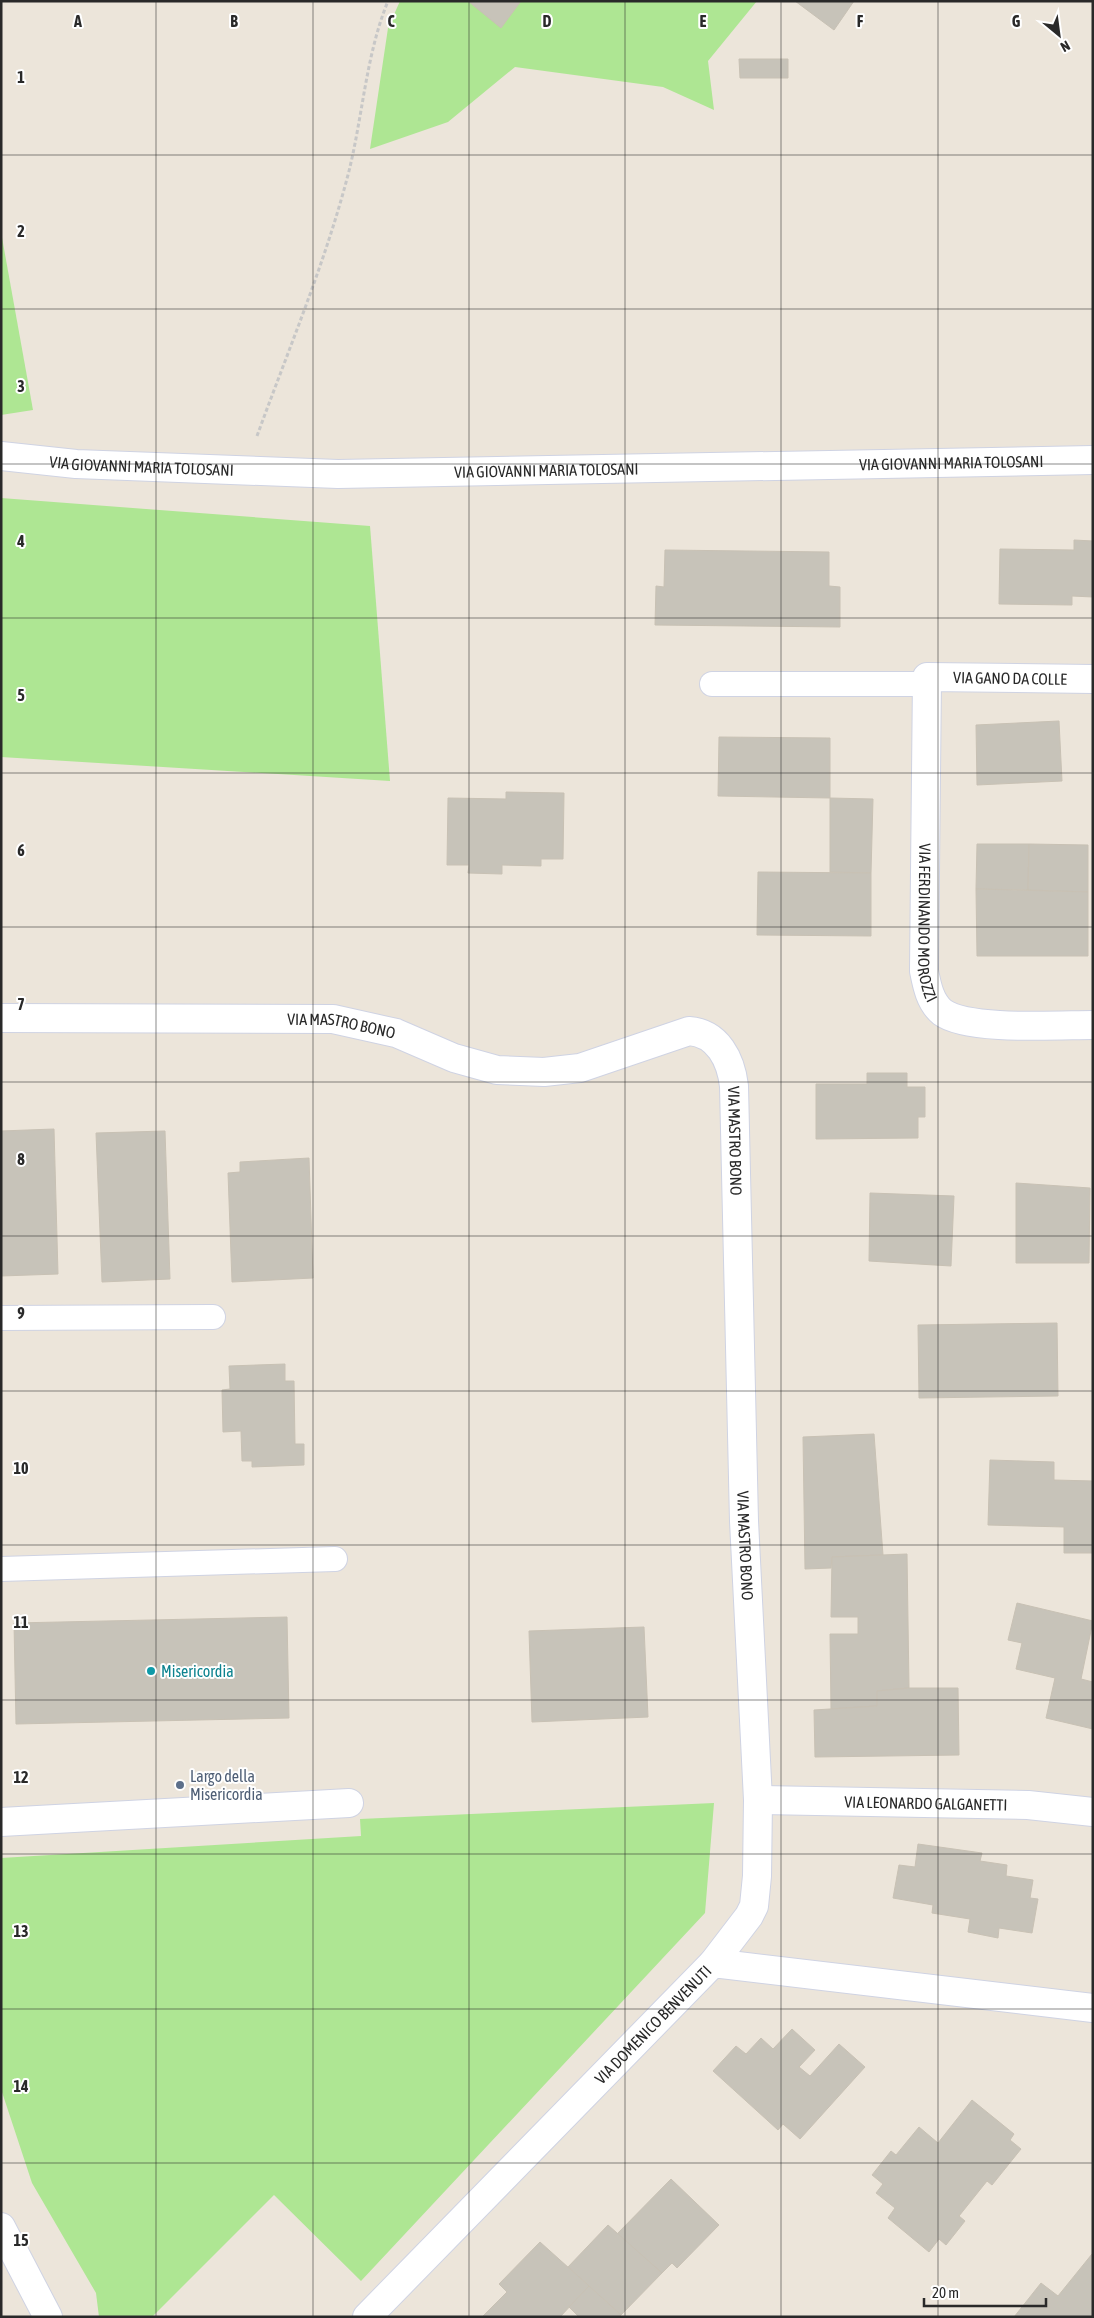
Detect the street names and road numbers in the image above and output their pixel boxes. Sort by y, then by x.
street label: VIA GIOVANNI MARIA TOLOSANI [49,452,234,479]
street label: VIA GIOVANNI MARIA TOLOSANI [859,452,1044,473]
street label: VIA GIOVANNI MARIA TOLOSANI [454,459,639,481]
street label: VIA GANO DA COLLE [953,668,1067,688]
street label: VIA FERDINANDO MOROZZI [914,843,941,1005]
street label: VIA MASTRO BONO [287,1010,397,1042]
street label: VIA MASTRO BONO [725,1086,746,1196]
street label: VIA MASTRO BONO [734,1491,757,1601]
street label: VIA LEONARDO GALGANETTI [844,1793,1008,1814]
street label: VIA DOMENICO BENVENUTI [591,1962,715,2087]

